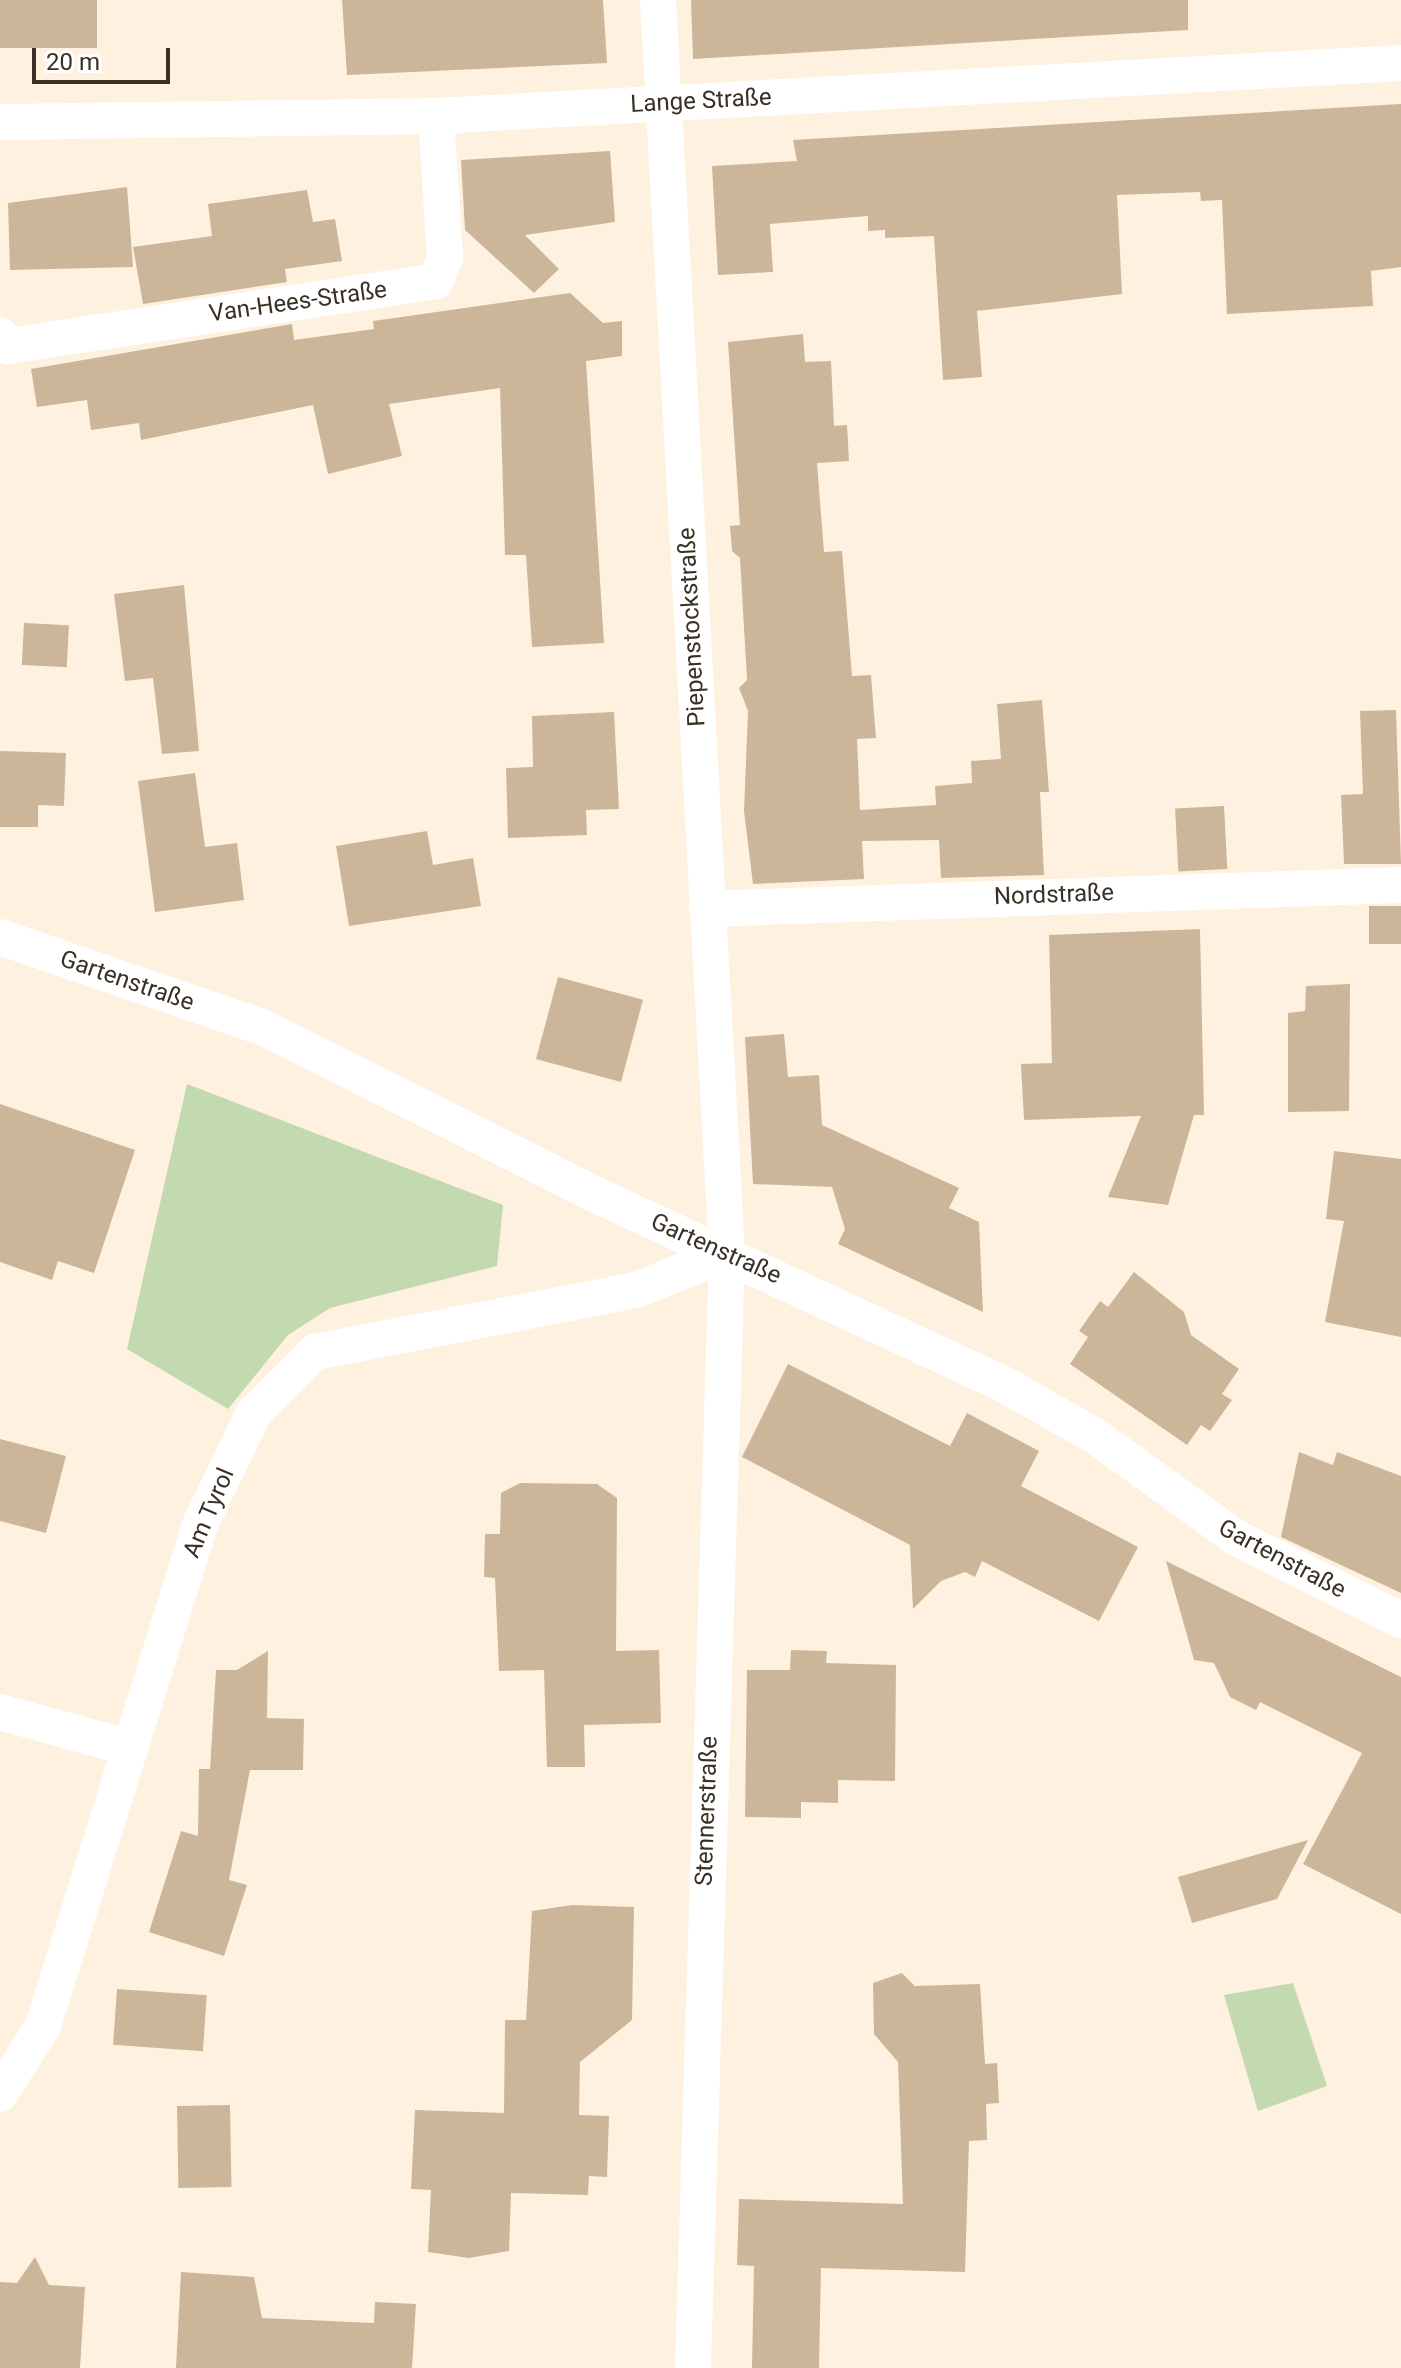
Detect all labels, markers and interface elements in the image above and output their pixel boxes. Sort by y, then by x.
scale bar [36,32,174,82]
text: 20 m [46,48,100,76]
street label: Lange Straße [630,83,772,119]
street label: Van-Hees-Straße [207,275,389,329]
street label: Piepenstockstraße [672,527,712,727]
street label: Nordstraße [993,879,1115,911]
street label: Gartenstraße [56,945,198,1017]
street label: Gartenstraße [646,1207,786,1291]
street label: Am Tyrol [177,1464,241,1562]
street label: Gartenstraße [1213,1513,1351,1605]
street label: Stennerstraße [690,1735,724,1887]

